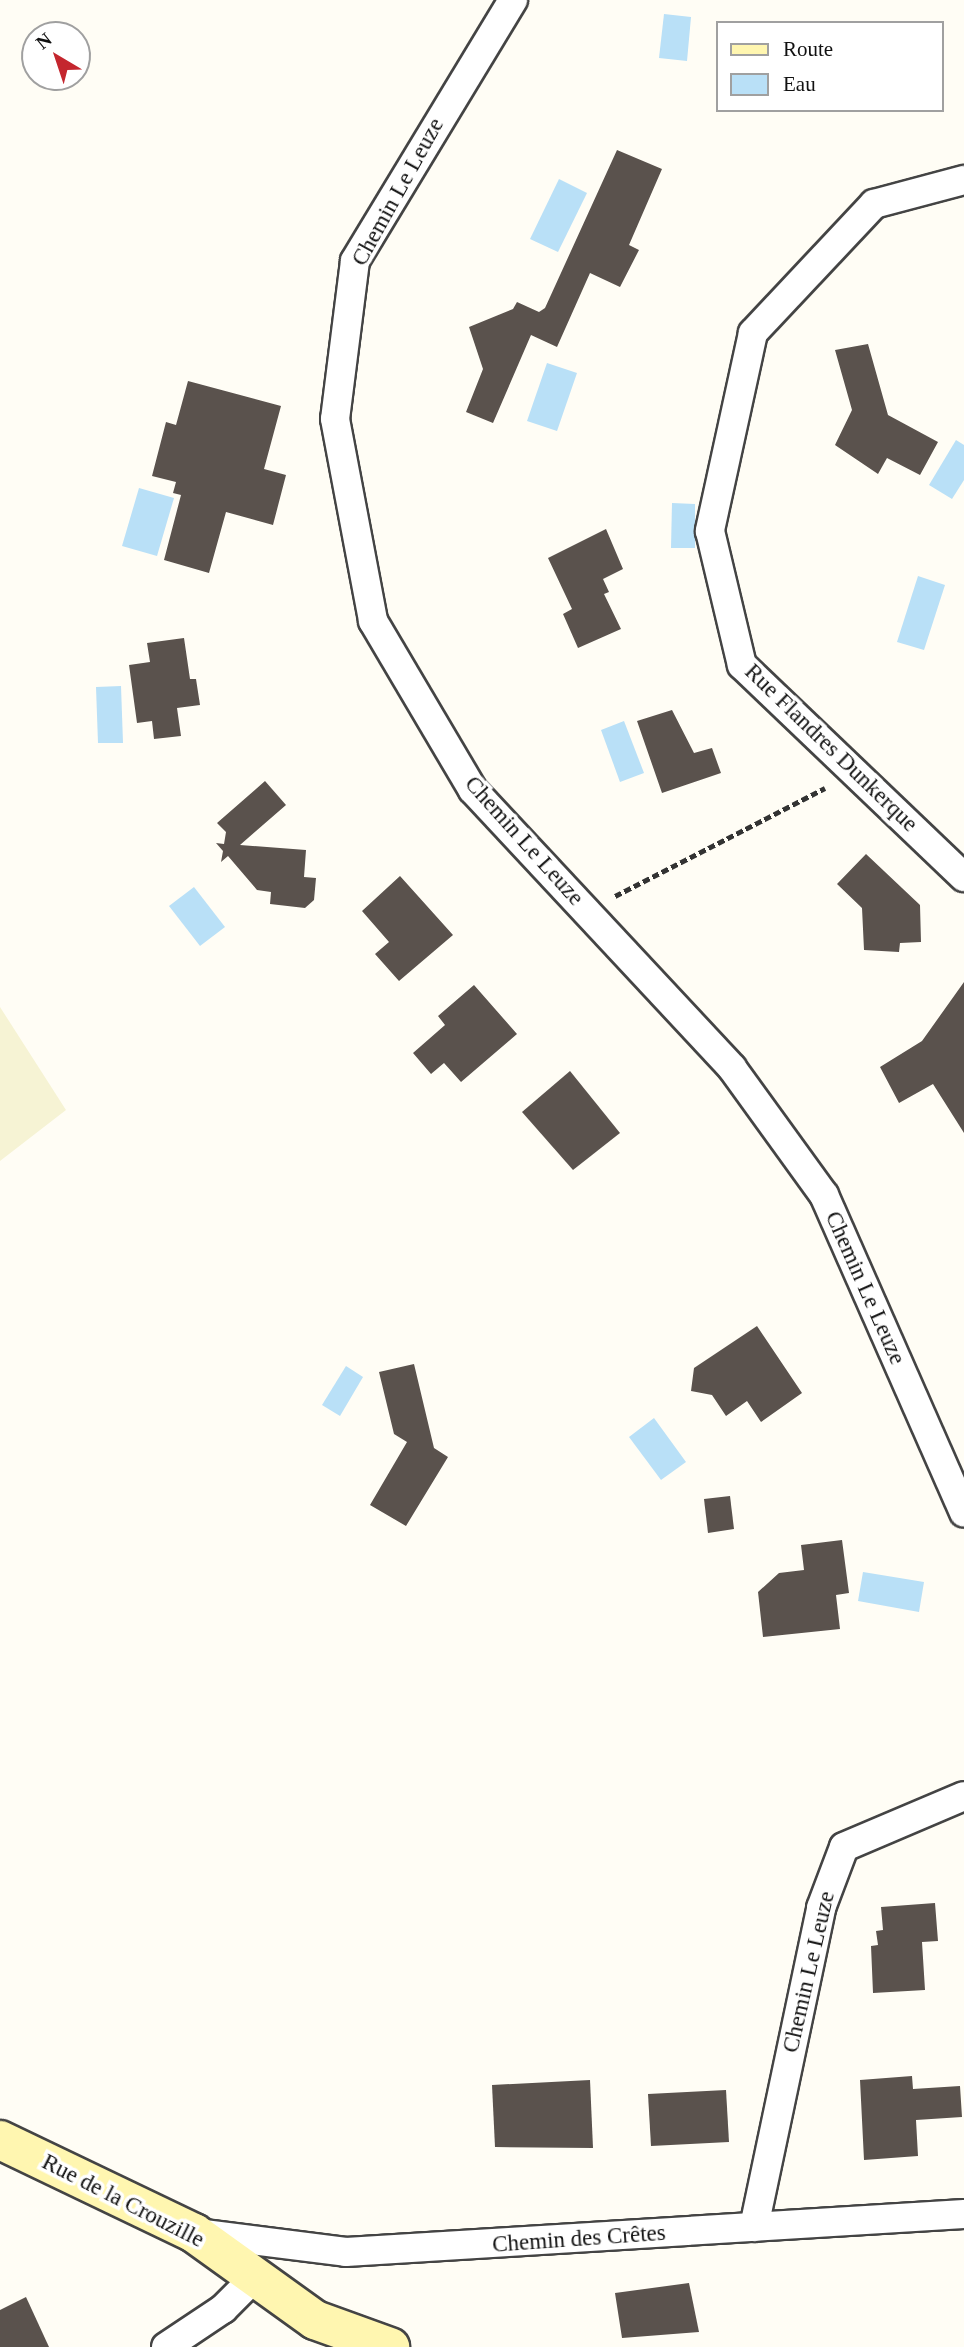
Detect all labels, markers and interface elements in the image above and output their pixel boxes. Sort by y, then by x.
north arrow [21,21,91,91]
legend [716,21,943,112]
text: N [32,28,56,53]
text: Route [783,37,833,61]
text: Eau [783,72,816,96]
street label: Chemin Le Leuze [346,113,450,271]
street label: Rue Flandres Dunkerque [739,658,923,838]
street label: Chemin Le Leuze [459,771,589,911]
street label: Chemin Le Leuze [819,1207,911,1369]
street label: Chemin Le Leuze [777,1889,841,2055]
street label: Rue de la Crouzille [37,2148,209,2254]
street label: Chemin des Crêtes [491,2219,667,2259]

